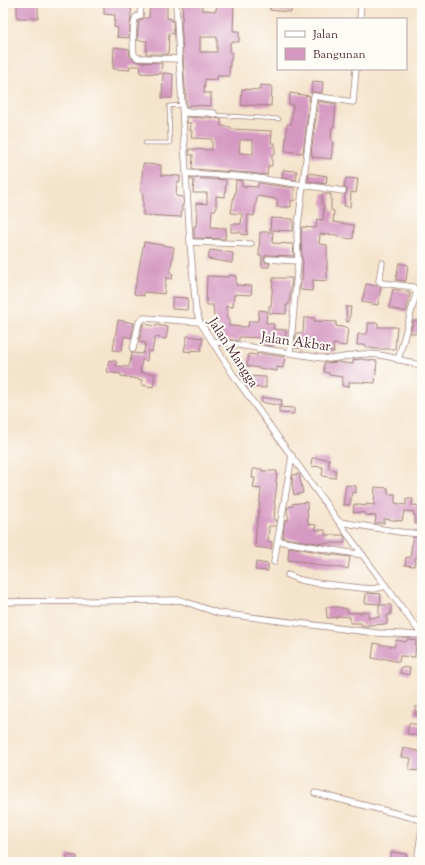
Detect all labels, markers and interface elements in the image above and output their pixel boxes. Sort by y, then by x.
legend [277,18,407,70]
text: Jalan [312,26,338,44]
text: Bangunan [313,46,366,64]
street label: Jalan Mangga [202,313,263,392]
street label: Jalan Akbar [259,328,333,358]

